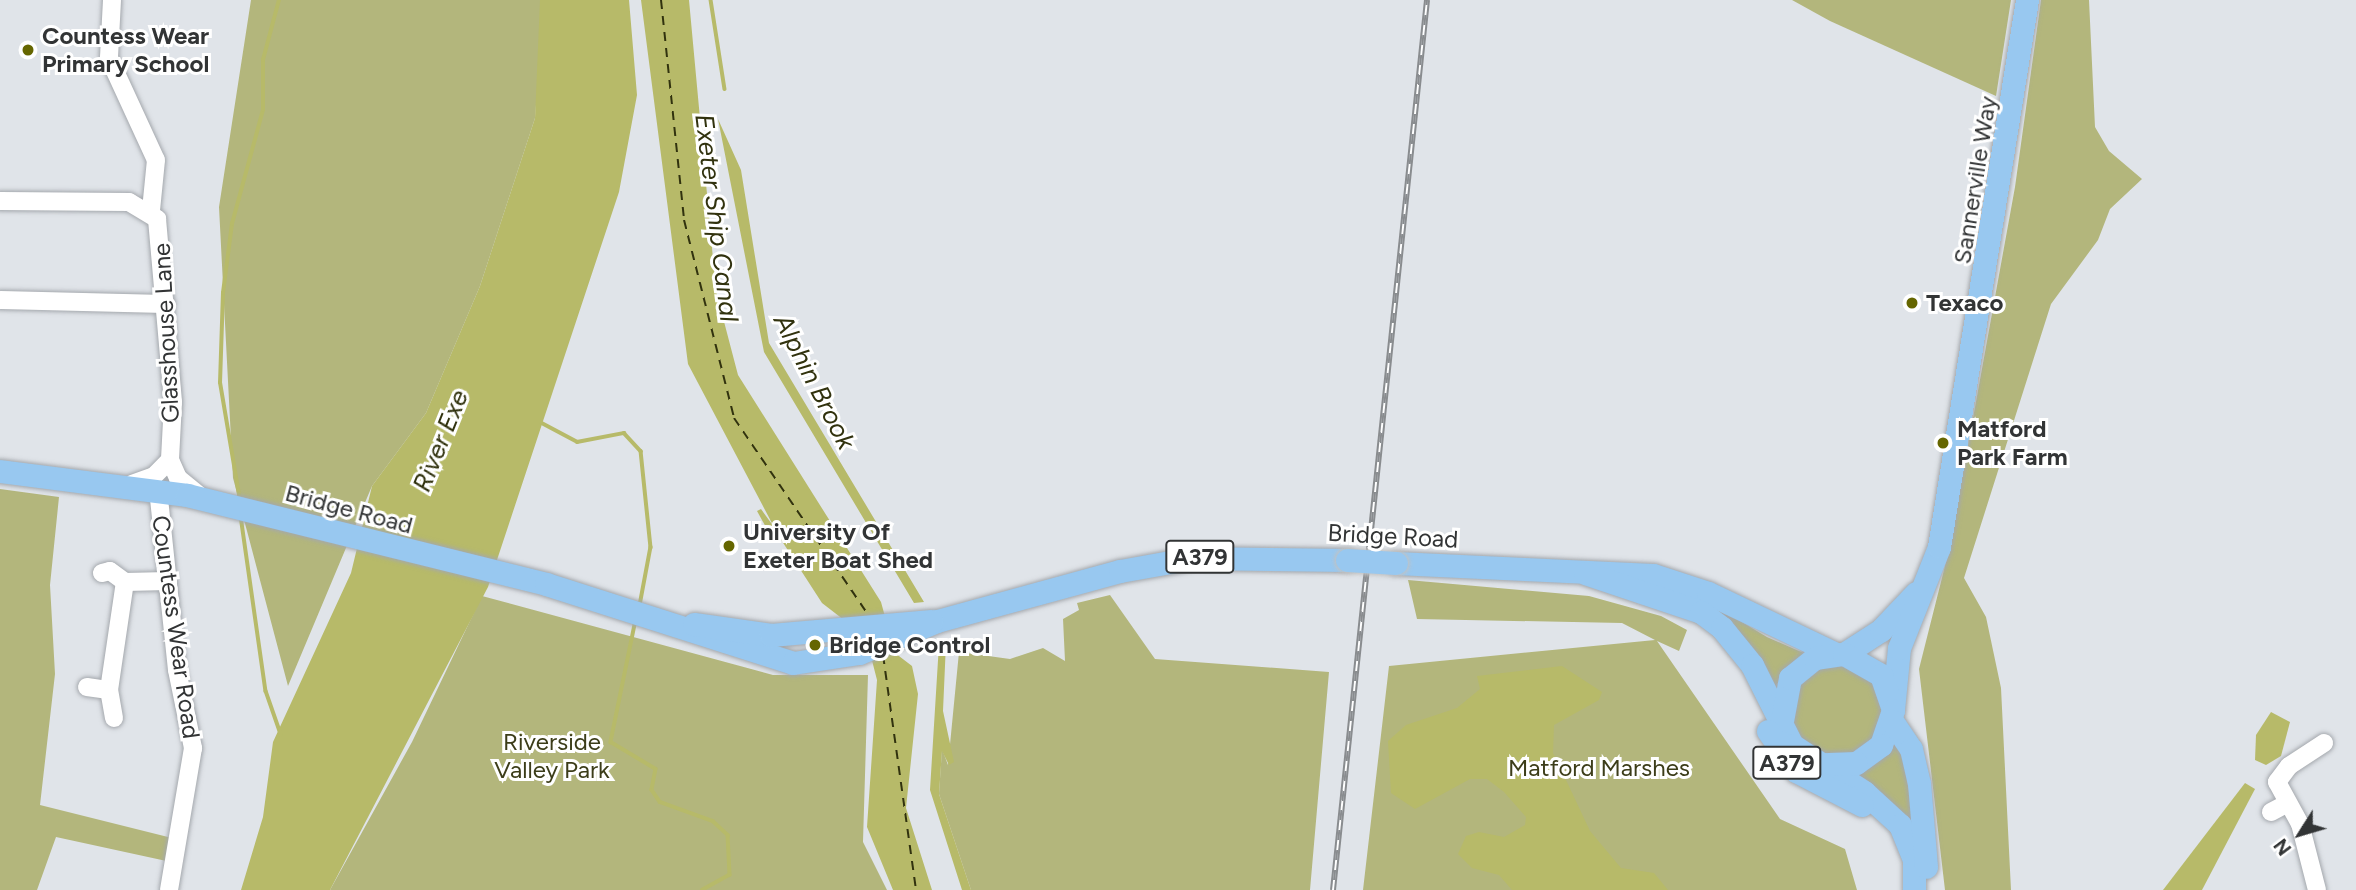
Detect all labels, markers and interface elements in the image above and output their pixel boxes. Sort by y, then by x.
place label: Countess Wear Primary School [42,22,209,78]
marker: Countess Wear Primary School [20,42,36,58]
street label: Sannerville Way [1948,94,2002,266]
water label: Exeter Ship Canal [688,112,744,324]
street label: Glasshouse Lane [147,242,185,424]
place label: Texaco [1926,289,2004,317]
marker: Texaco [1904,295,1920,311]
water label: Alphin Brook [767,309,861,455]
water label: River Exe [407,386,475,496]
place label: Matford Park Farm [1957,415,2068,471]
marker: Matford Park Farm [1935,435,1951,451]
street label: Bridge Road [282,478,416,540]
street label: Countess Wear Road [146,514,206,740]
place label: University Of Exeter Boat Shed [743,518,933,574]
street label: Bridge Road [1327,518,1459,554]
marker: University Of Exeter Boat Shed [721,538,737,554]
road number: A379 [1165,538,1235,576]
place label: Bridge Control [829,631,990,659]
marker: Bridge Control [807,637,823,653]
park label: Riverside Valley Park [494,728,610,784]
road number: A379 [1752,744,1822,782]
park label: Matford Marshes [1508,754,1690,782]
north arrow [2265,799,2335,869]
text: N [2269,834,2296,860]

